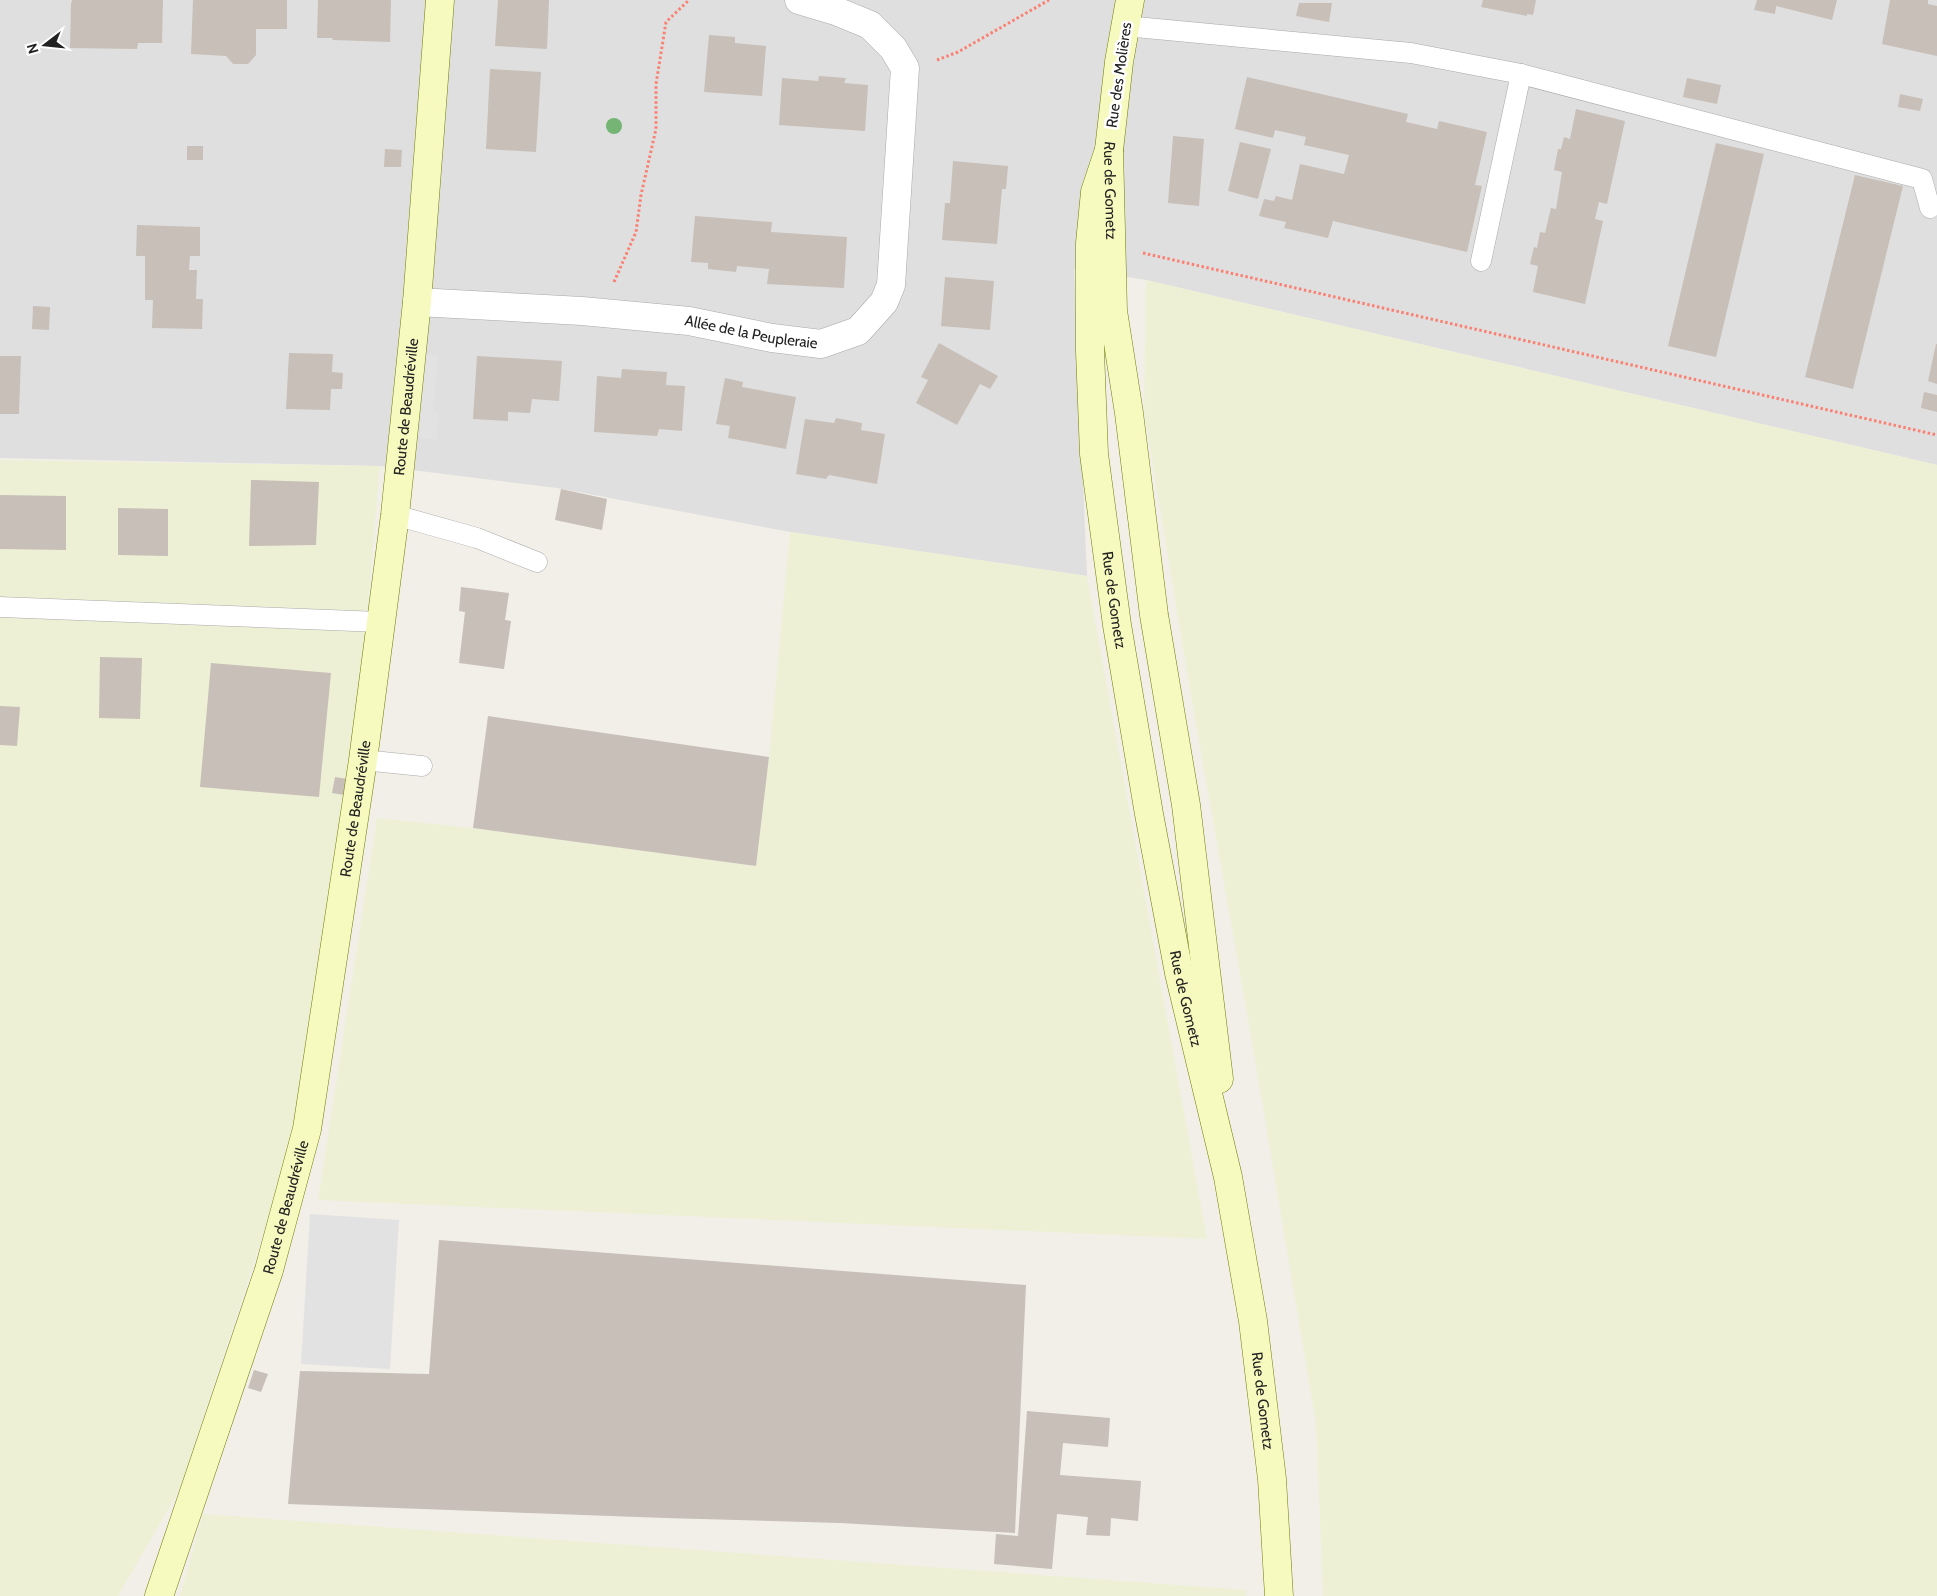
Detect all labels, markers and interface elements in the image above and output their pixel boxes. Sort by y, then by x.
north arrow [20,20,70,70]
street label: Rue des Molières [1103,21,1135,129]
text: N [22,41,43,56]
street label: Rue de Gometz [1100,140,1120,240]
street label: Allée de la Peupleraie [683,311,819,353]
street label: Route de Beaudréville [390,337,422,476]
street label: Rue de Gometz [1098,550,1130,650]
street label: Route de Beaudréville [336,739,375,878]
street label: Rue de Gometz [1166,949,1205,1049]
street label: Route de Beaudréville [259,1138,313,1276]
street label: Rue de Gometz [1248,1351,1277,1451]

